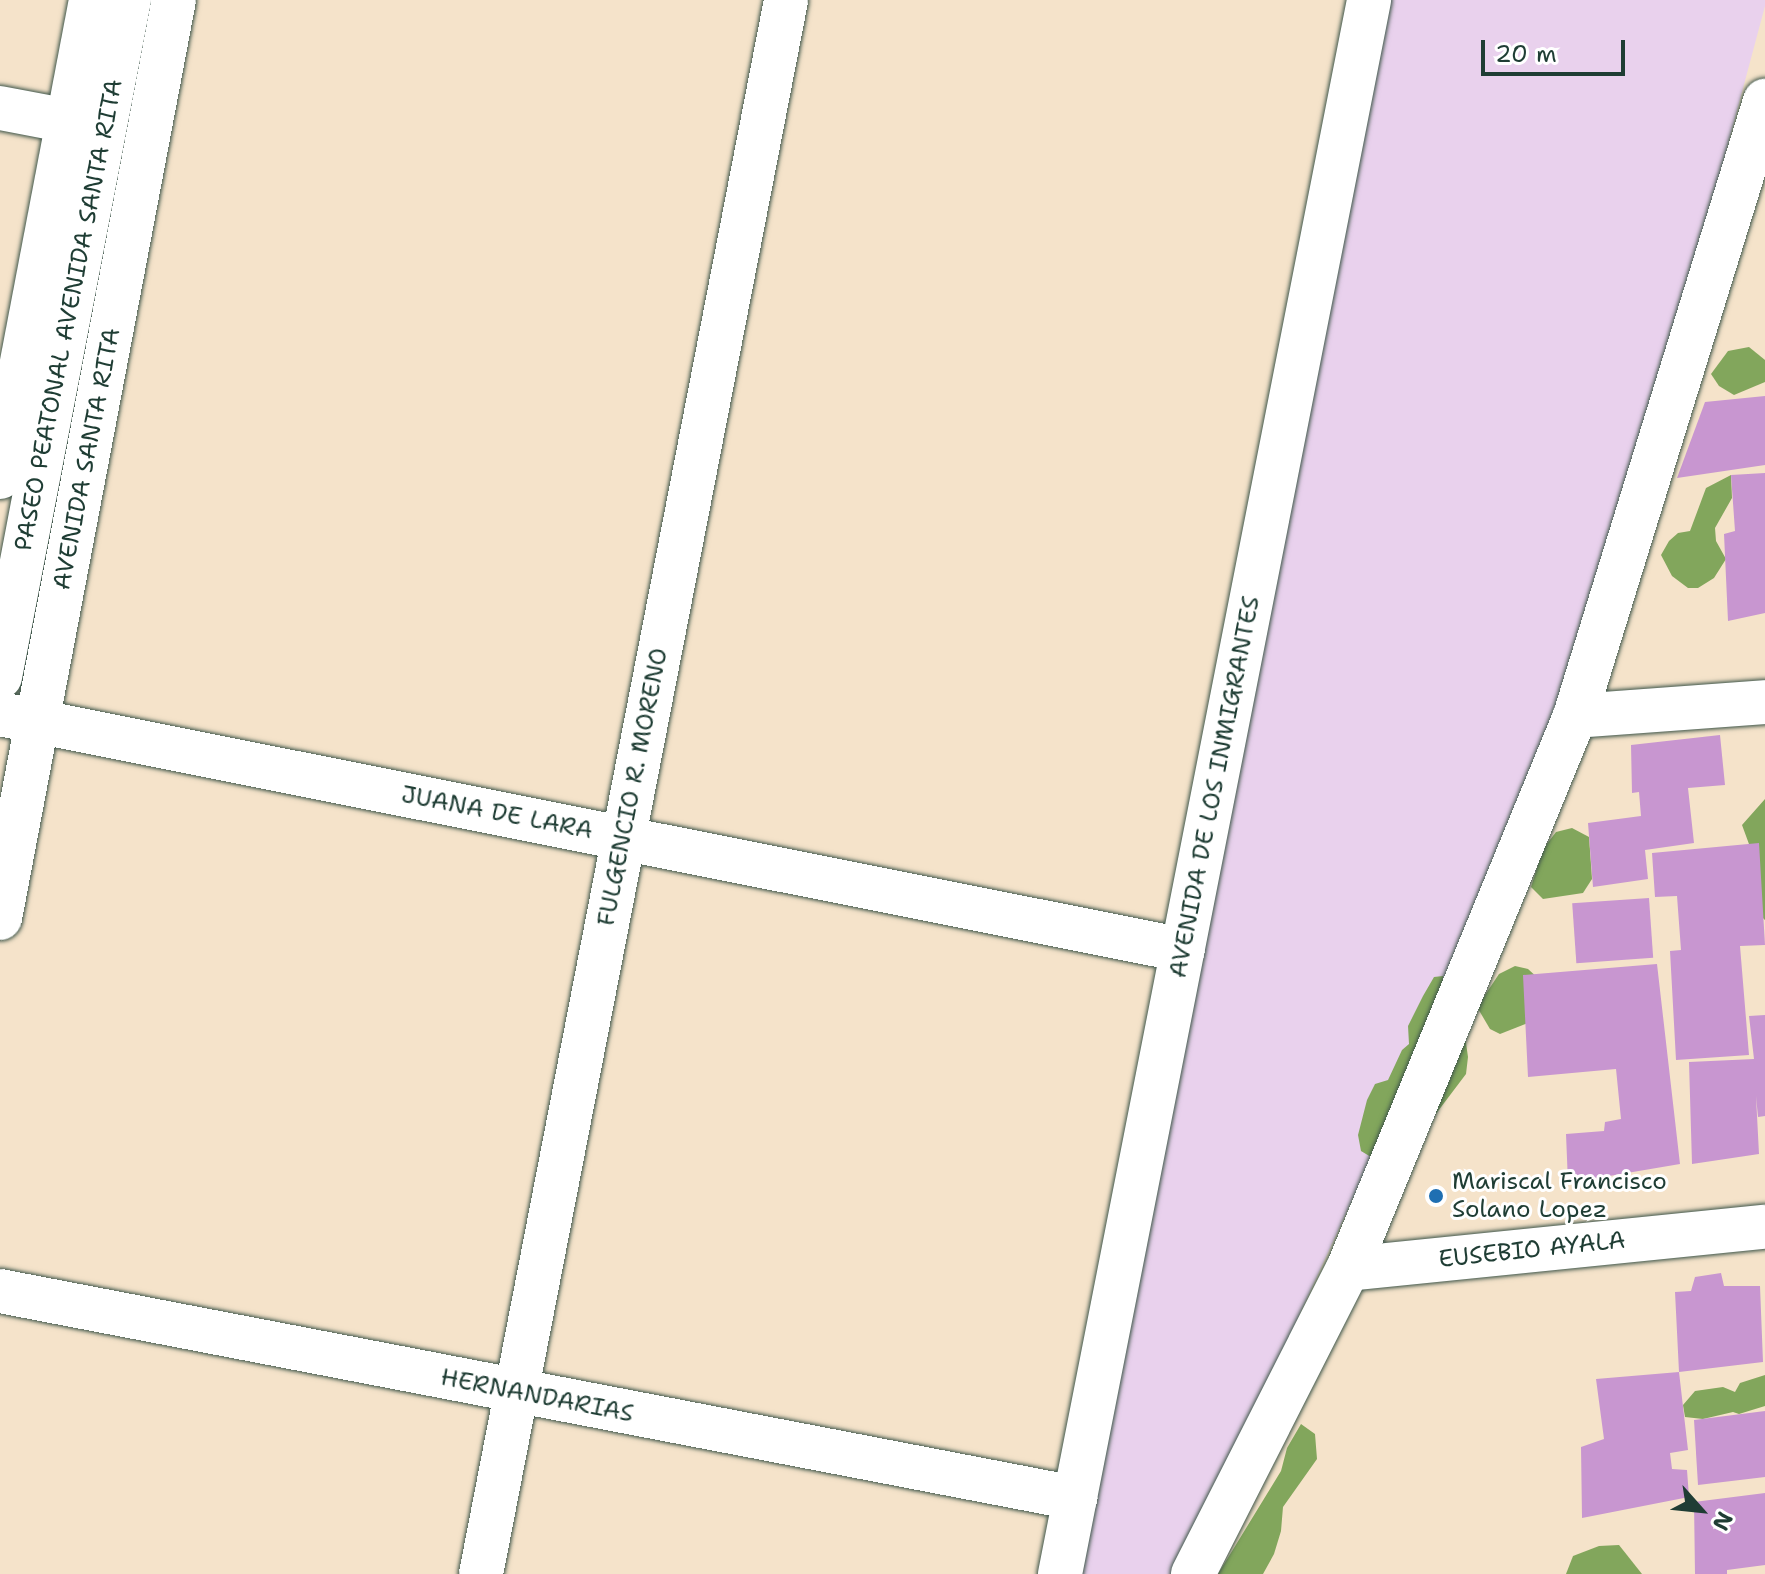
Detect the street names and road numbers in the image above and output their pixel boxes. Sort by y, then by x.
street label: PASEO PEATONAL AVENIDA SANTA RITA [9,77,129,553]
street label: AVENIDA SANTA RITA [47,326,127,592]
street label: AVENIDA DE LOS INMIGRANTES [1164,594,1266,980]
street label: FULGENCIO R. MORENO [592,646,674,928]
street label: JUANA DE LARA [399,780,595,846]
street label: EUSEBIO AYALA [1437,1226,1627,1274]
street label: HERNANDARIAS [438,1363,636,1429]

